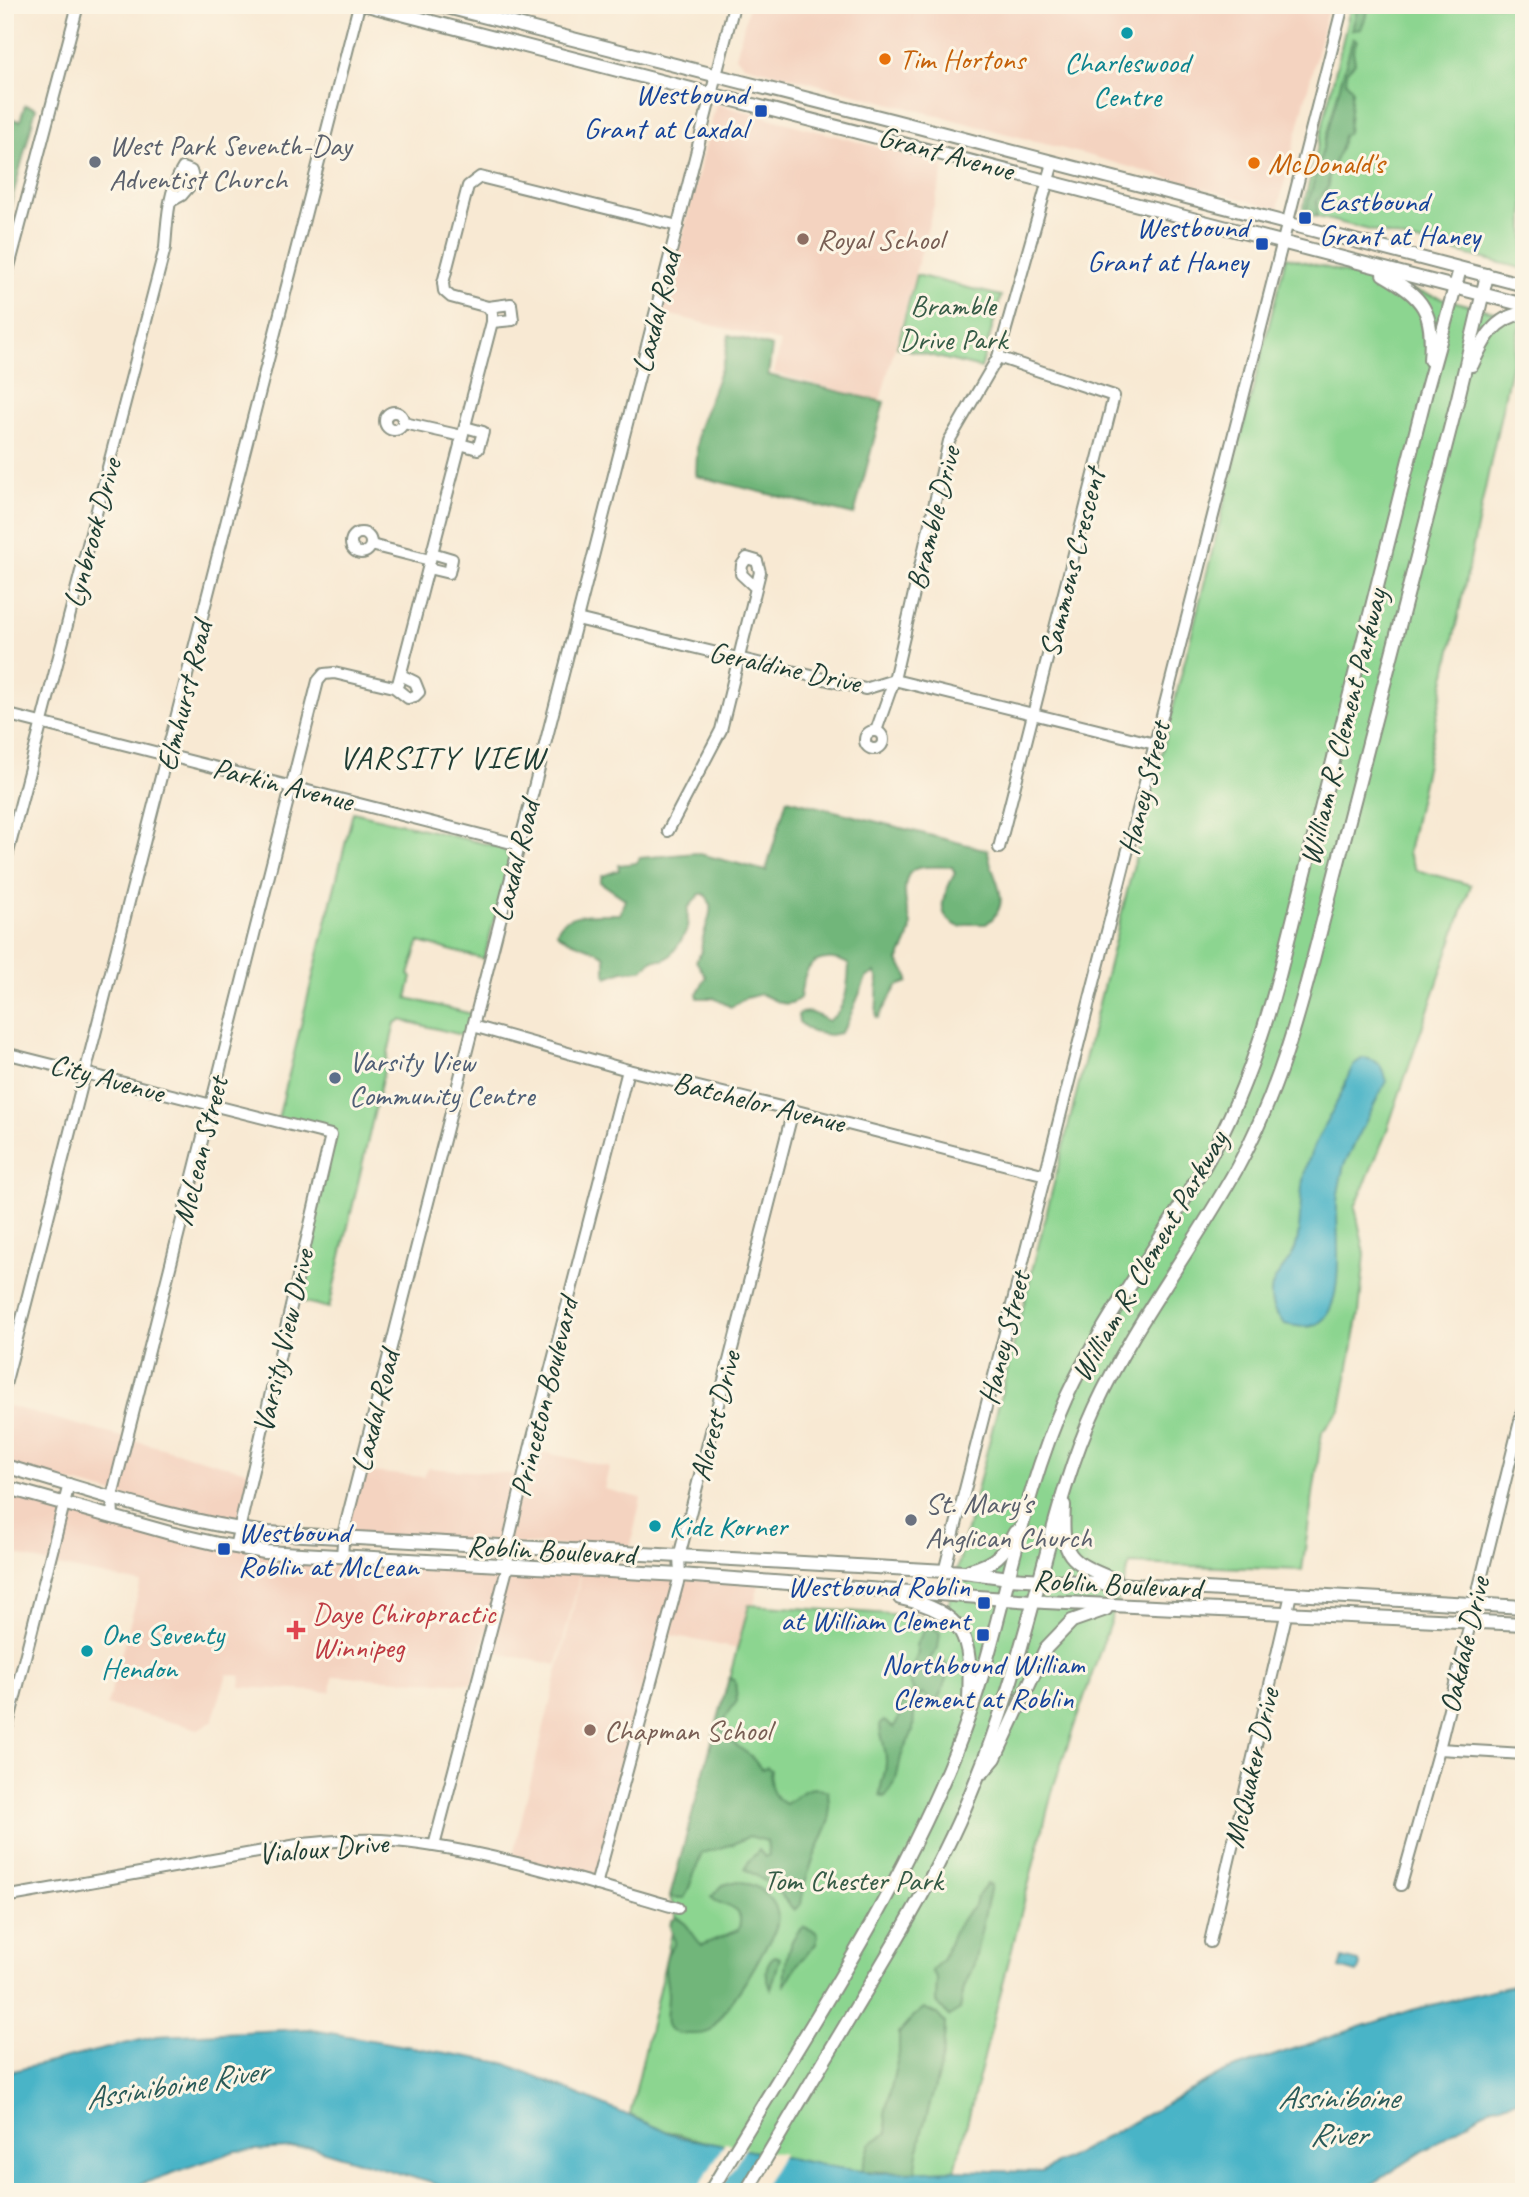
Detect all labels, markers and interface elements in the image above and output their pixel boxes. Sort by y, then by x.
marker: Charleswood Centre [1119,25,1135,41]
place label: Tim Hortons [899,40,1028,78]
place label: Charleswood Centre [1064,43,1194,115]
marker: Tim Hortons [877,51,893,67]
place label: Westbound Grant at Laxdal [583,75,752,147]
marker: Westbound Grant at Laxdal [753,103,769,119]
street label: Grant Avenue [874,117,1020,190]
place label: West Park Seventh-Day Adventist Church [109,126,354,198]
place label: McDonald's [1268,144,1387,182]
marker: West Park Seventh-Day Adventist Church [87,154,103,170]
marker: McDonald's [1246,155,1262,171]
place label: Eastbound Grant at Haney [1319,182,1483,254]
place label: Westbound Grant at Haney [1087,208,1252,280]
marker: Eastbound Grant at Haney [1297,210,1313,226]
place label: Royal School [817,220,949,258]
marker: Royal School [795,231,811,247]
marker: Westbound Grant at Haney [1254,236,1270,252]
street label: Laxdal Road [623,243,690,377]
park label: Bramble Drive Park [899,286,1009,358]
street label: Bramble Drive [897,440,970,594]
street label: Lynbrook Drive [54,452,131,612]
street label: Sammons Crescent [1030,461,1115,661]
street label: William R. Clement Parkway [1290,583,1396,869]
street label: Elmhurst Road [147,613,222,775]
street label: Geraldine Drive [706,632,866,702]
street label: Haney Street [1109,715,1180,858]
district label: VARSITY VIEW [339,737,549,778]
street label: Parkin Avenue [209,748,359,820]
street label: Laxdal Road [482,792,549,926]
place label: Varsity View Community Centre [349,1042,537,1114]
street label: City Avenue [46,1045,170,1112]
street label: Batchelor Avenue [669,1062,851,1142]
street label: McLean Street [163,1070,238,1229]
marker: Varsity View Community Centre [327,1070,343,1086]
street label: William R. Clement Parkway [1062,1122,1237,1388]
street label: Varsity View Drive [243,1244,323,1436]
street label: Haney Street [969,1265,1040,1408]
street label: Princeton Boulevard [501,1290,588,1500]
street label: Laxdal Road [342,1342,409,1476]
street label: Alcrest Drive [681,1345,750,1485]
place label: St. Mary's Anglican Church [925,1484,1092,1556]
place label: Kidz Korner [669,1507,790,1545]
marker: St. Mary's Anglican Church [903,1512,919,1528]
place label: Westbound Roblin at McLean [238,1513,420,1585]
marker: Kidz Korner [647,1518,663,1534]
street label: Roblin Boulevard [466,1527,640,1574]
marker: Westbound Roblin at McLean [216,1541,232,1557]
street label: Roblin Boulevard [1032,1561,1206,1608]
place label: Westbound Roblin at William Clement [781,1567,973,1639]
street label: Oakdale Drive [1430,1571,1499,1717]
place label: Daye Chiropractic Winnipeg [312,1594,497,1666]
marker: Westbound Roblin at William Clement [976,1595,992,1611]
place label: One Seventy Hendon [101,1615,226,1687]
marker: Daye Chiropractic Winnipeg [286,1620,306,1640]
marker: Northbound William Clement at Roblin [975,1627,991,1643]
marker: One Seventy Hendon [79,1643,95,1659]
place label: Northbound William Clement at Roblin [881,1645,1086,1717]
street label: McQuaker Drive [1214,1682,1288,1852]
place label: Chapman School [604,1711,776,1749]
marker: Chapman School [582,1722,598,1738]
street label: Vialoux Drive [257,1823,392,1873]
park label: Tom Chester Park [763,1861,945,1899]
water label: Assiniboine River [82,2049,275,2119]
water label: Assiniboine River [1278,2077,1403,2155]

